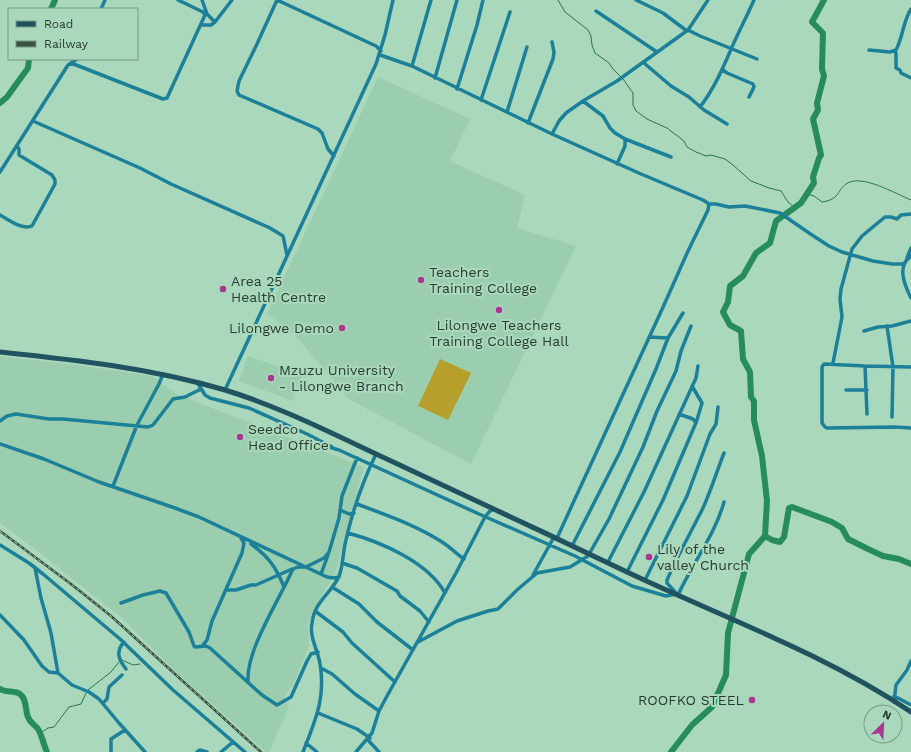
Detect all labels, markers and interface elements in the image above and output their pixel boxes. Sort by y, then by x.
legend [8,8,138,60]
text: Road [44,17,73,31]
text: Railway [44,37,89,51]
place label: Teachers Training College [429,264,537,296]
place label: Area 25 Health Centre [231,273,326,305]
marker: Teachers Training College [416,275,426,285]
marker: Area 25 Health Centre [218,284,228,294]
marker: Lilongwe Teachers Training College Hall [494,305,504,315]
place label: Lilongwe Teachers Training College Hall [429,317,569,349]
place label: Lilongwe Demo [229,320,334,336]
marker: Lilongwe Demo [337,323,347,333]
place label: Mzuzu University - Lilongwe Branch [279,362,404,394]
marker: Mzuzu University - Lilongwe Branch [266,373,276,383]
place label: Seedco Head Office [248,421,329,453]
marker: Seedco Head Office [235,432,245,442]
place label: Lily of the valley Church [657,541,749,573]
marker: Lily of the valley Church [644,552,654,562]
place label: ROOFKO STEEL [638,692,744,708]
marker: ROOFKO STEEL [747,695,757,705]
north arrow [863,704,903,744]
text: N [880,708,893,723]

